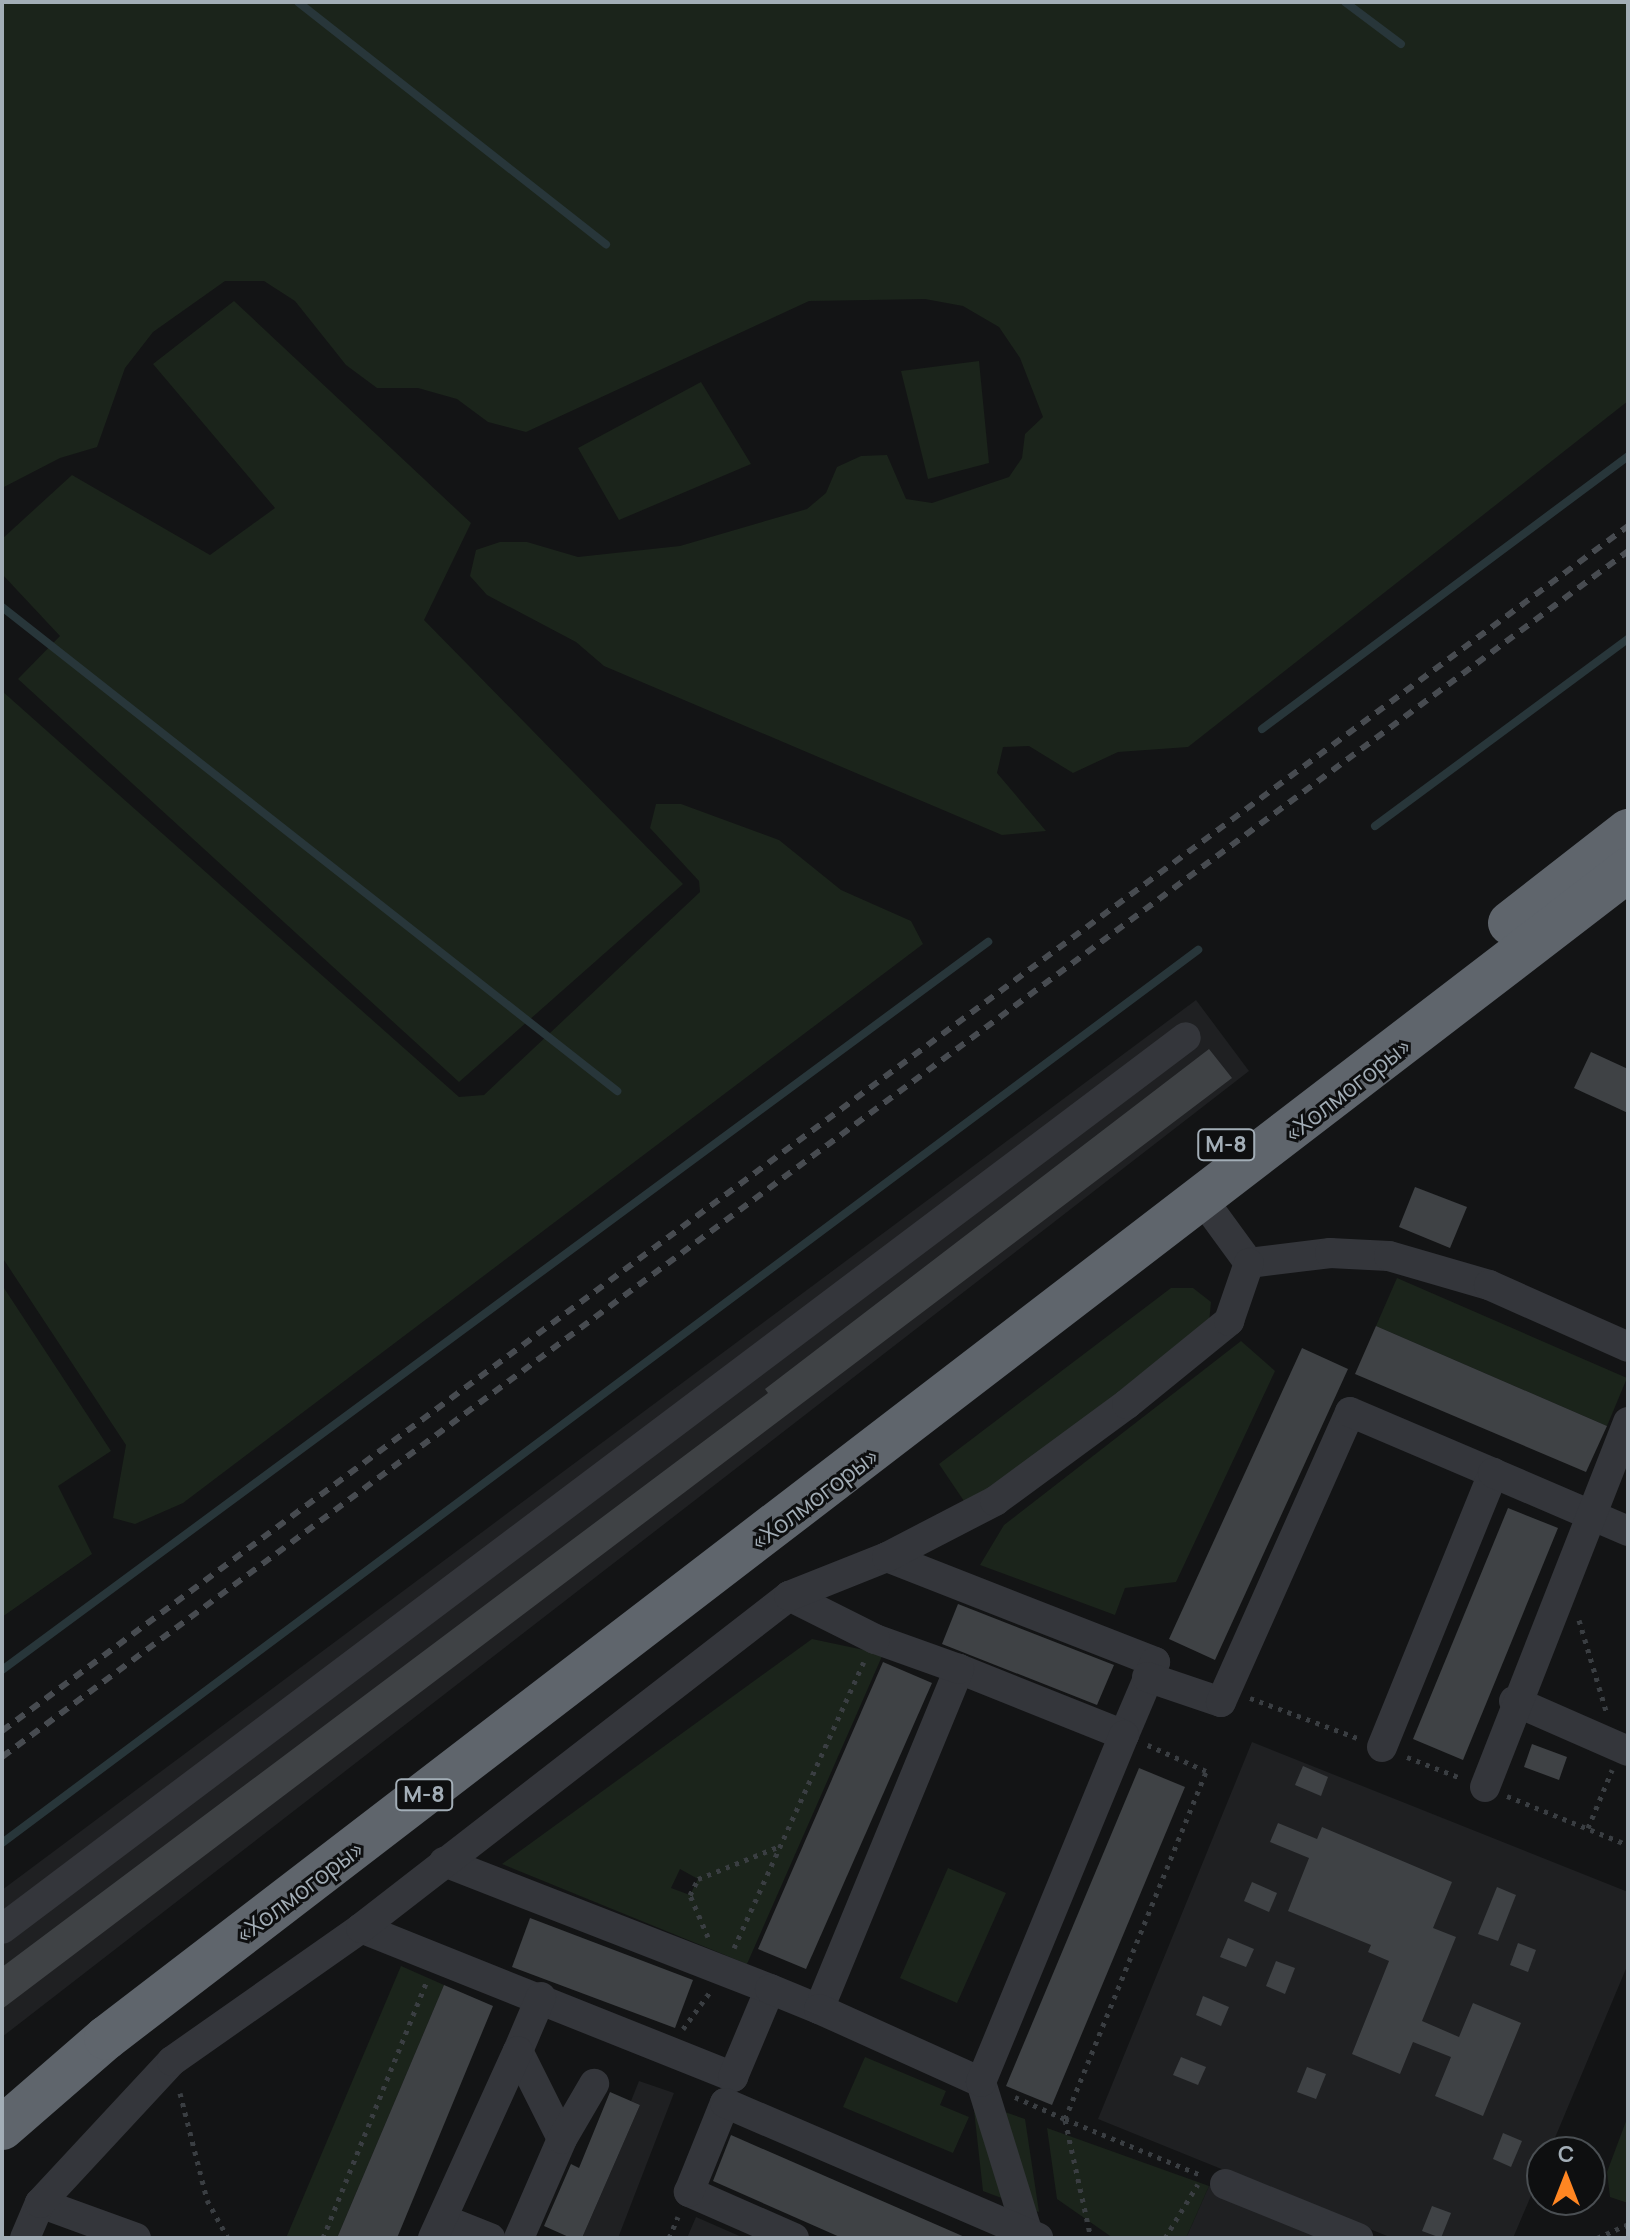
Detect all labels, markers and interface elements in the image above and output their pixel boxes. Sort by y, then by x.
street label: «Холмогоры» [1277,1030,1417,1148]
road number: М-8 [1196,1127,1256,1163]
street label: «Холмогоры» [744,1440,884,1556]
road number: М-8 [394,1777,454,1813]
street label: «Холмогоры» [229,1833,369,1949]
north arrow [1526,2136,1606,2216]
text: С [1558,2139,1574,2169]

